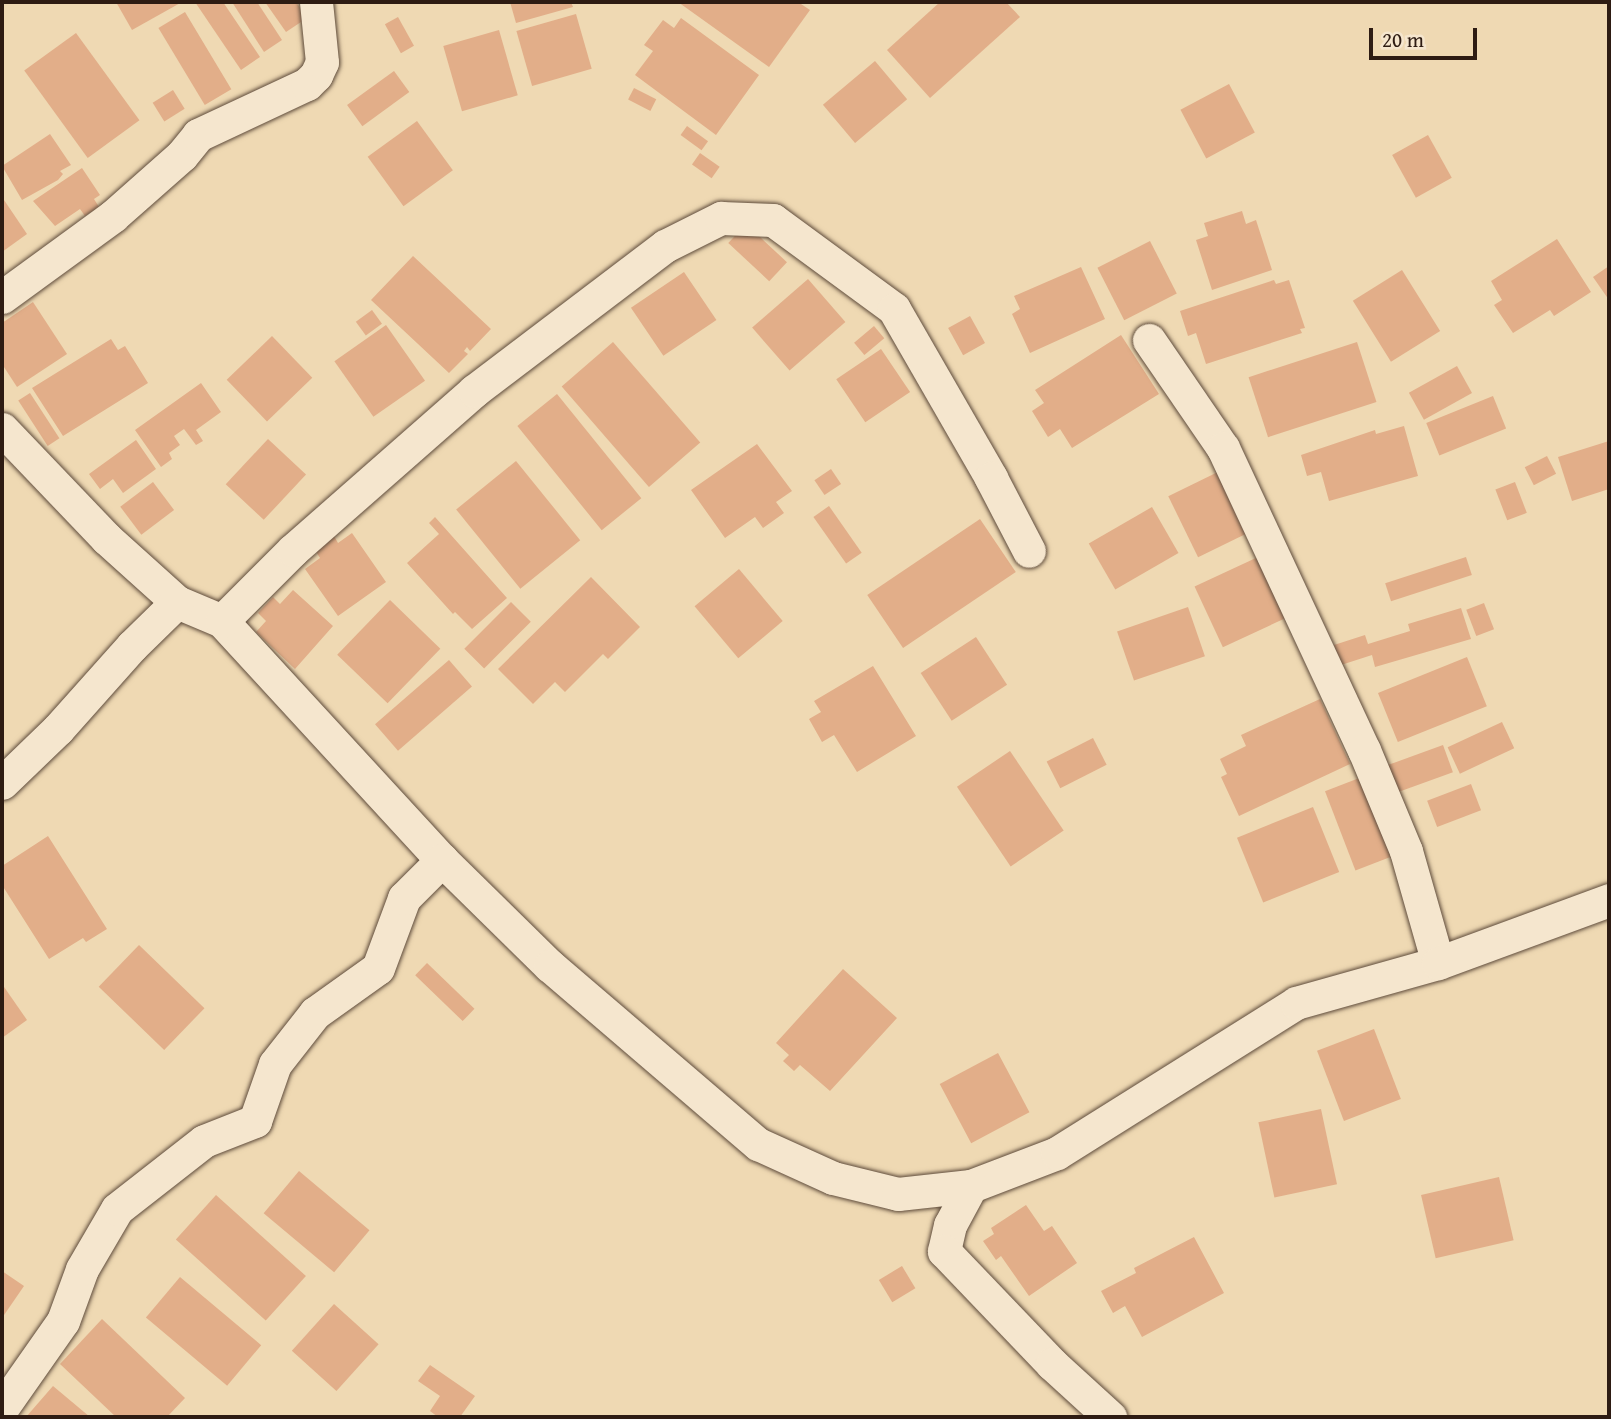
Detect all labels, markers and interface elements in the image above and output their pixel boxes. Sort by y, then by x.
scale bar [1373,14,1482,58]
text: 20 m [1382,24,1424,55]

